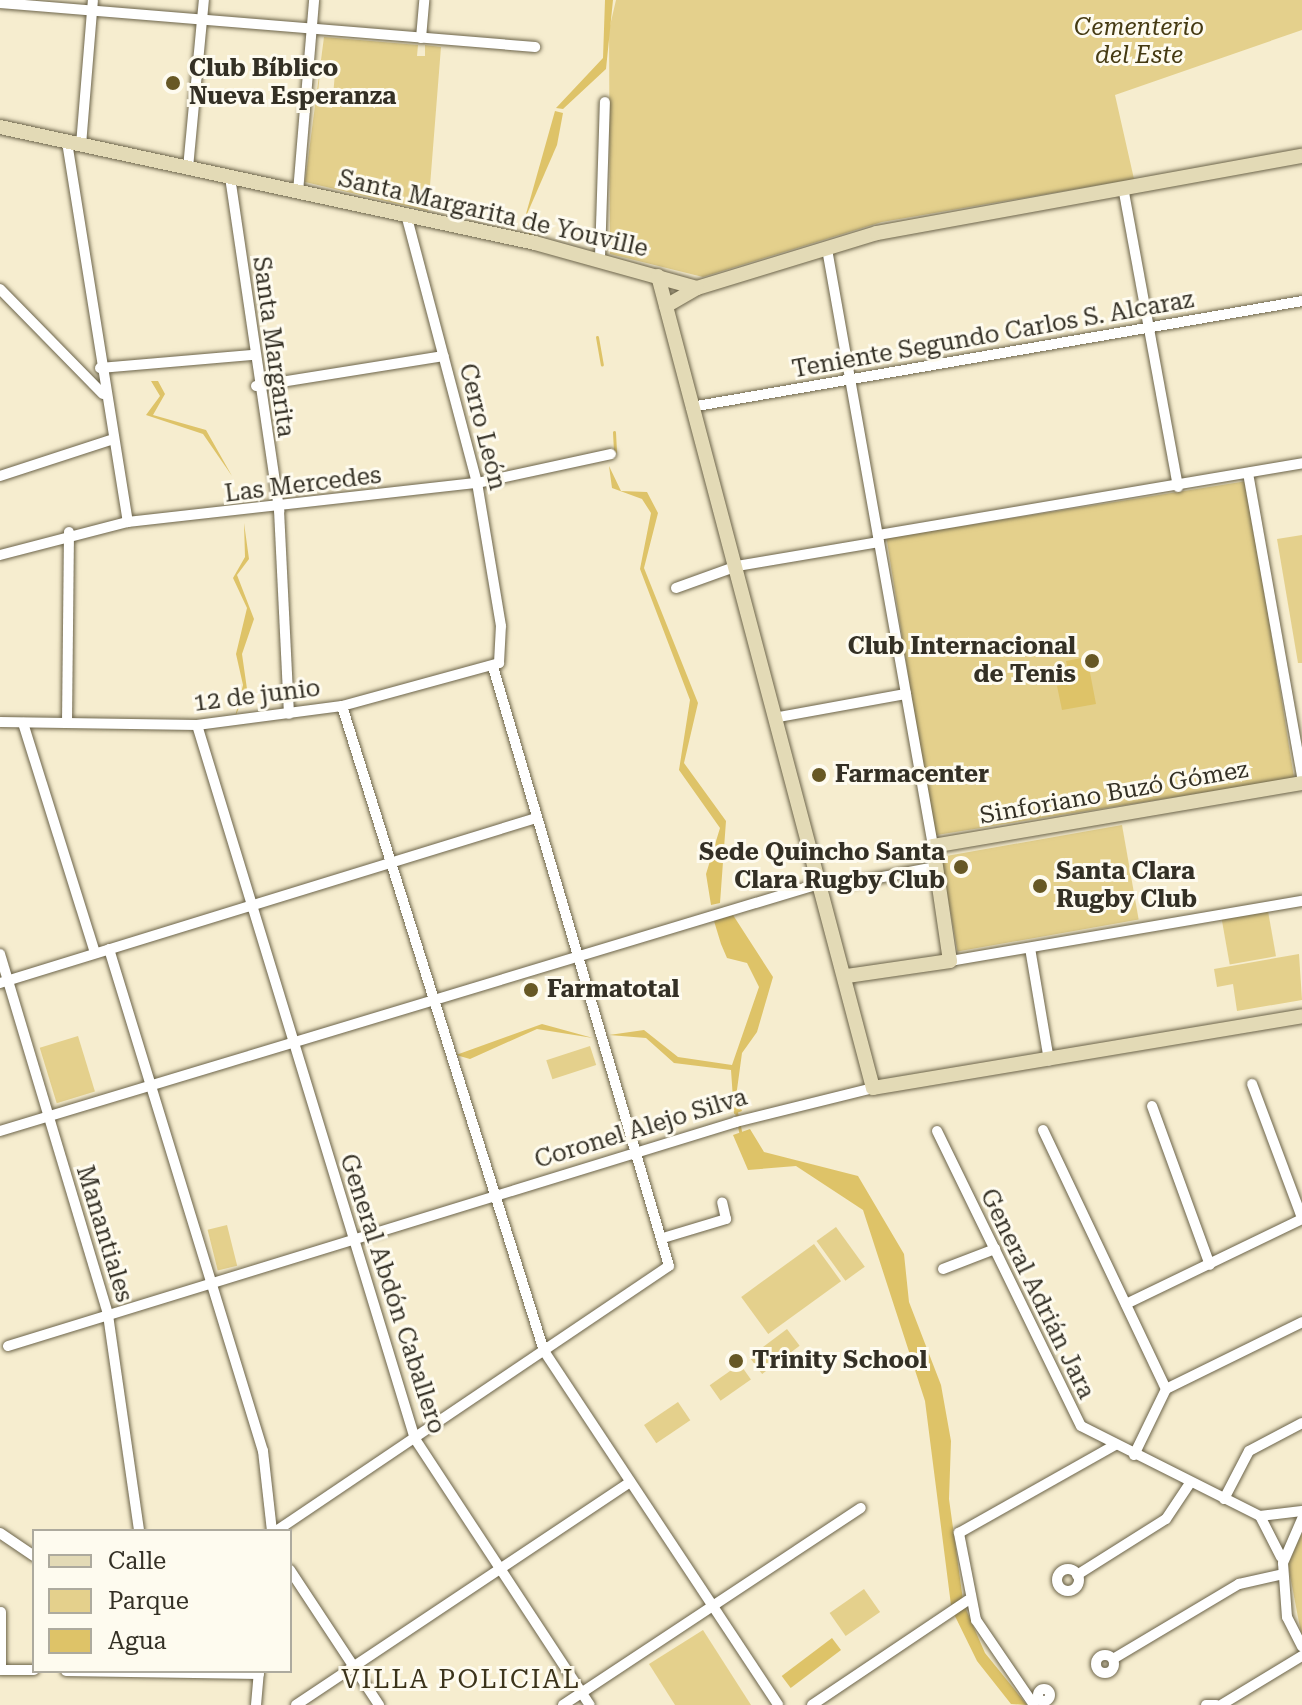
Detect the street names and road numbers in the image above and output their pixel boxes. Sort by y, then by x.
street label: Santa Margarita de Youville [335,164,651,264]
street label: Santa Margarita [246,255,300,439]
street label: Teniente Segundo Carlos S. Alcaraz [790,285,1196,385]
street label: Cerro León [452,361,512,493]
street label: Las Mercedes [223,461,383,509]
street label: 12 de junio [192,674,322,718]
street label: Sinforiano Buzó Gómez [978,755,1250,831]
street label: Coronel Alejo Silva [531,1083,751,1175]
street label: General Abdón Caballero [333,1151,451,1437]
street label: Manantiales [70,1162,138,1306]
street label: General Adrián Jara [974,1184,1100,1404]

